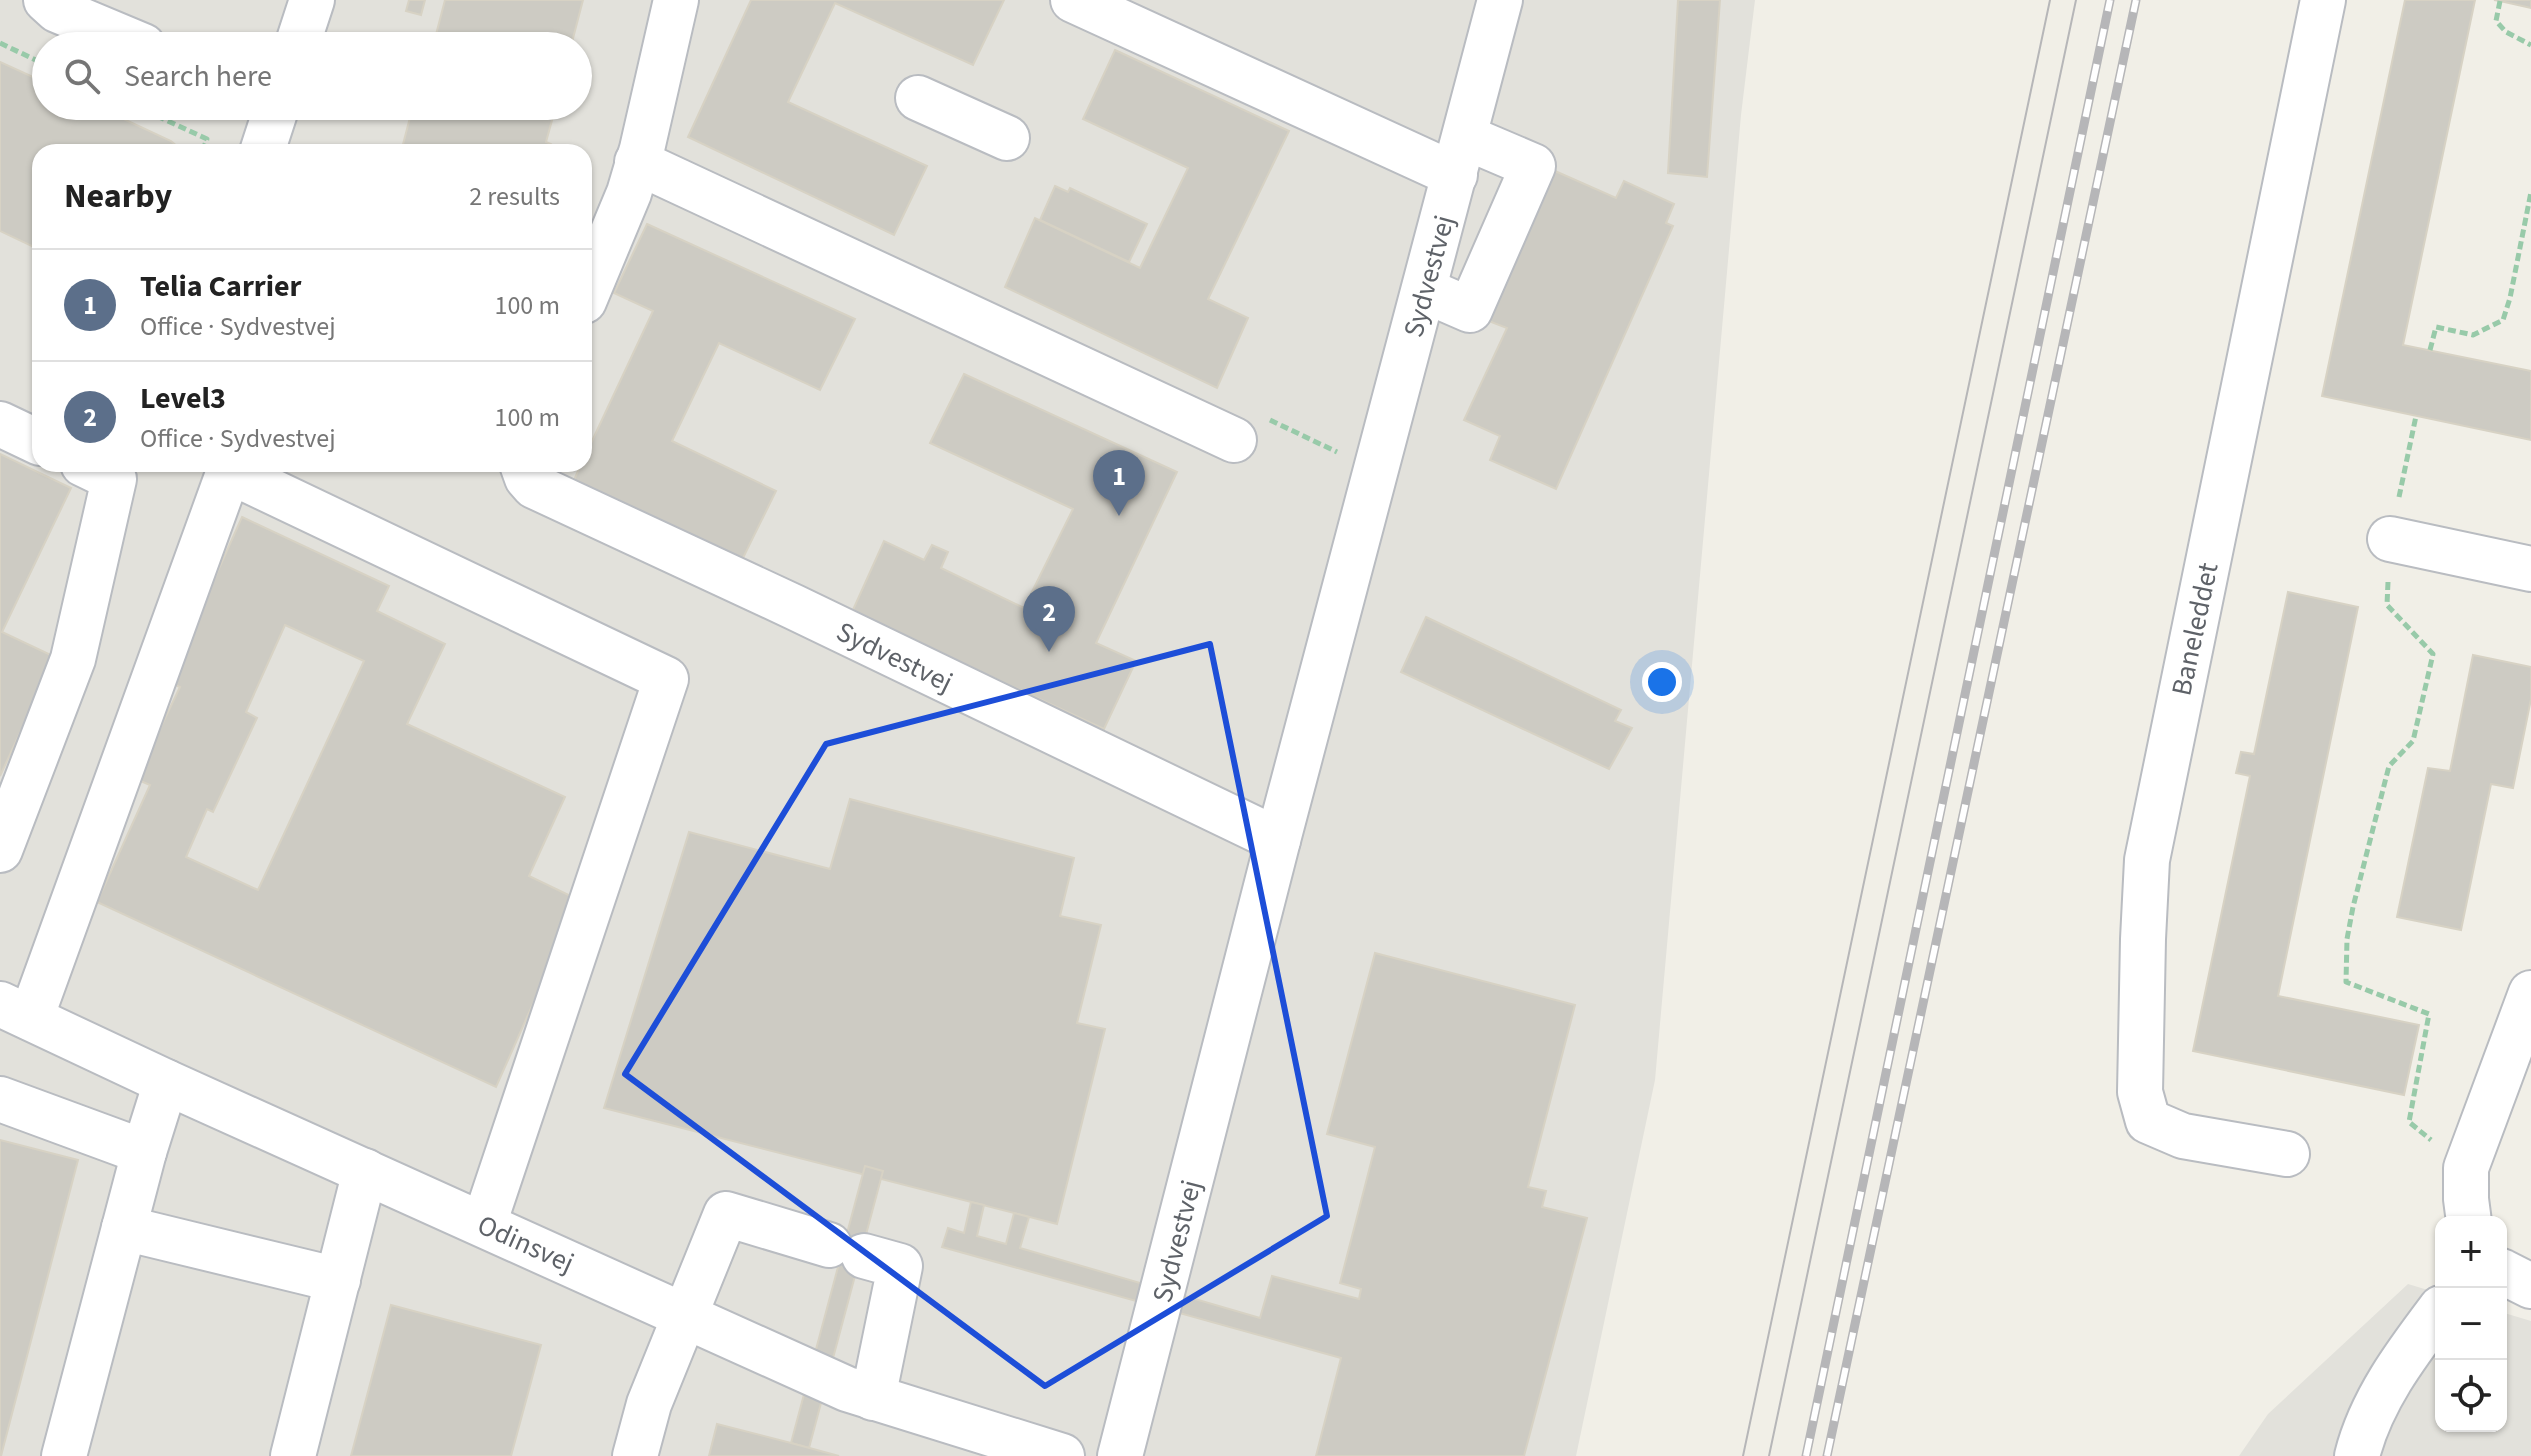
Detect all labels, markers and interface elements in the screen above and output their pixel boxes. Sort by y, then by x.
search box [32,32,592,120]
icon: search [60,54,104,98]
text: Search here [124,55,272,98]
text: Nearby [64,172,172,221]
text: 2 results [469,178,560,215]
street label: Sydvestvej [1394,211,1464,342]
text: Telia Carrier [140,265,302,308]
text: 1 [83,287,97,324]
text: 100 m [494,287,560,324]
text: Office · Sydvestvej [140,308,336,345]
text: Level3 [140,377,226,420]
text: 2 [83,399,97,436]
text: 100 m [494,399,560,436]
text: Office · Sydvestvej [140,420,336,457]
pin: 1 [1093,450,1145,516]
street label: Baneleddet [2161,559,2229,699]
pin: 2 [1023,586,1075,652]
street label: Sydvestvej [830,612,959,702]
your location [1642,662,1682,702]
street label: Sydvestvej [1142,1176,1211,1307]
street label: Odinsvej [471,1205,580,1283]
map controls [2435,1216,2507,1432]
button: + [2435,1216,2507,1288]
button: − [2435,1288,2507,1360]
button: locate [2435,1360,2507,1432]

